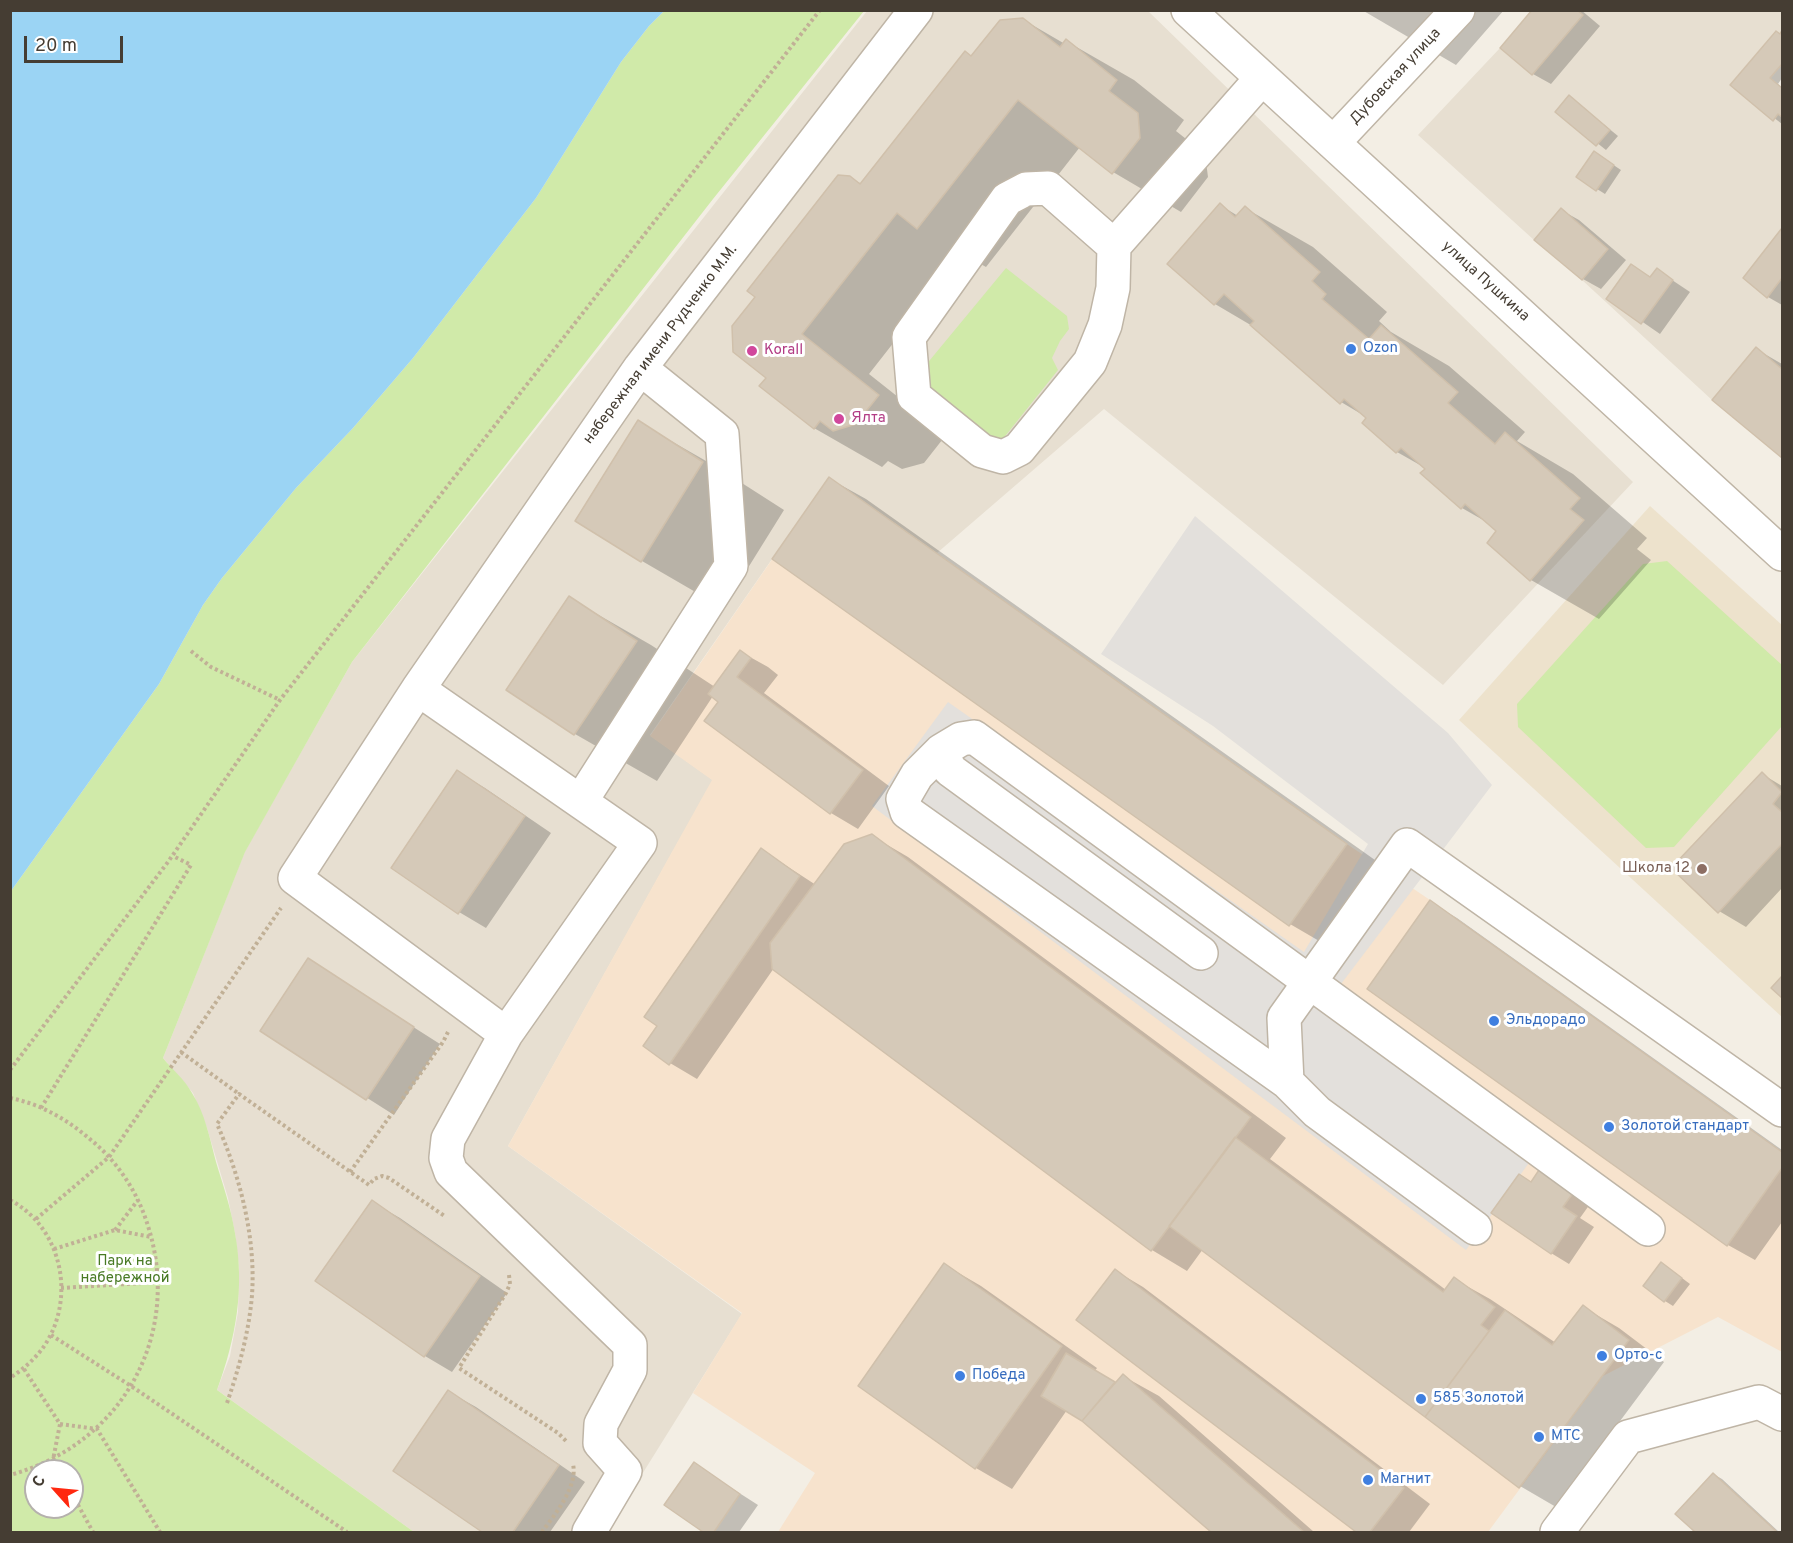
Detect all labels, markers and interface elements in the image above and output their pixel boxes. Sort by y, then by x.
scale bar [27,24,126,62]
street label: Дубовская улица [1347,25,1445,129]
text: 20 m [35,35,77,58]
street label: улица Пушкина [1437,238,1533,326]
street label: набережная имени Рудченко М.М. [580,242,742,448]
place label: Ozon [1363,340,1398,358]
place label: Korall [764,342,803,360]
marker: Ozon [1344,342,1358,356]
marker: Korall [745,344,759,358]
place label: Ялта [851,410,886,428]
marker: Ялта [832,412,846,426]
place label: Школа 12 [1622,860,1690,878]
marker: Школа 12 [1695,862,1709,876]
place label: Эльдорадо [1506,1012,1586,1030]
marker: Эльдорадо [1487,1014,1501,1028]
place label: Золотой стандарт [1621,1118,1749,1136]
marker: Золотой стандарт [1602,1120,1616,1134]
park label: Парк на набережной [80,1253,170,1288]
place label: Орто-с [1614,1347,1662,1365]
marker: Орто-с [1595,1349,1609,1363]
place label: Победа [972,1367,1025,1385]
marker: Победа [953,1369,967,1383]
place label: 585 Золотой [1433,1390,1524,1408]
marker: 585 Золотой [1414,1392,1428,1406]
place label: МТС [1551,1428,1581,1446]
marker: МТС [1532,1430,1546,1444]
north arrow [24,1459,84,1519]
place label: Магнит [1380,1471,1431,1489]
text: С [29,1473,51,1491]
marker: Магнит [1361,1473,1375,1487]

